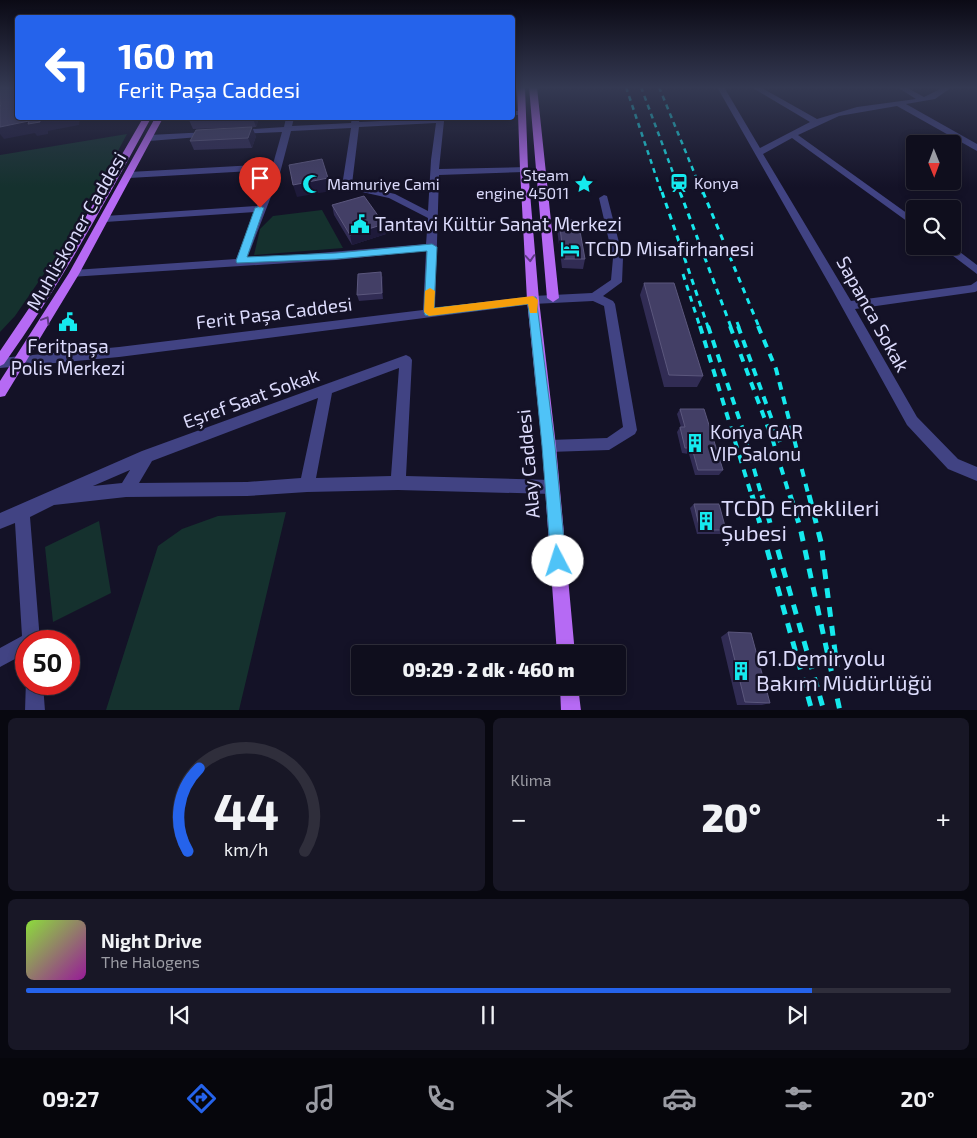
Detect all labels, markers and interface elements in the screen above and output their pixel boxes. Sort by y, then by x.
text: 160 m [118,34,214,76]
icon: left [35,35,100,100]
text: Ferit Paşa Caddesi [118,76,300,102]
north arrow [906,135,961,190]
map controls [906,135,961,255]
street label: Muhliskoner Caddesi [21,147,130,314]
pin [239,157,281,208]
icon: arrive [246,164,274,192]
place label: Steam engine 45011 [476,165,569,202]
station icon: Konya [668,172,690,194]
mosque icon: Mamuriye Cami [301,173,323,195]
place icon: Steam engine 45011 [573,173,595,195]
place label: Konya [694,173,739,192]
place label: Mamuriye Cami [327,174,440,193]
button: search [906,200,961,255]
place label: Tantavi Kültür Sanat Merkezi [375,212,622,235]
public building icon: Tantavi Kültür Sanat Merkezi [349,213,371,235]
place label: TCDD Misafirhanesi [585,237,754,260]
hotel icon: TCDD Misafirhanesi [559,238,581,260]
street label: Sapanca Sokak [832,252,915,376]
one-way arrow [524,255,535,263]
street label: Ferit Paşa Caddesi [194,291,354,335]
public building icon: Feritpaşa Polis Merkezi [57,311,79,333]
one-way arrow [39,316,49,325]
place label: Feritpaşa Polis Merkezi [11,334,125,379]
street label: Eşref Saat Sokak [180,362,323,434]
street label: Alay Caddesi [511,409,544,520]
place label: Konya GAR VIP Salonu [710,420,803,465]
building icon: Konya GAR VIP Salonu [684,432,706,454]
place label: TCDD Emeklileri Şubesi [721,494,879,547]
building icon: TCDD Emeklileri Şubesi [695,510,717,532]
position arrow [531,534,583,586]
speed limit sign: 50 [15,630,80,695]
place label: 61.Demiryolu Bakım Müdürlüğü [756,644,932,695]
text: 09:29 · 2 dk · 460 m [402,658,575,681]
building icon: 61.Demiryolu Bakım Müdürlüğü [730,660,752,682]
text: Klima [511,770,552,789]
text: 44 [213,778,279,840]
text: 20° [701,794,761,840]
text: − [511,801,527,835]
text: + [936,801,951,835]
text: km/h [224,838,268,860]
text: Night Drive [101,929,202,952]
text: The Halogens [101,952,200,971]
icon: previous [166,1001,194,1029]
icon: pause [474,1001,502,1029]
icon: next [783,1001,811,1029]
icon: directions [184,1081,219,1116]
icon: music [303,1081,338,1116]
icon: phone [423,1081,458,1116]
icon: climate [542,1081,577,1116]
icon: car [662,1081,697,1116]
icon: filters [781,1081,816,1116]
text: 09:27 [42,1085,99,1111]
text: 20° [900,1085,935,1111]

